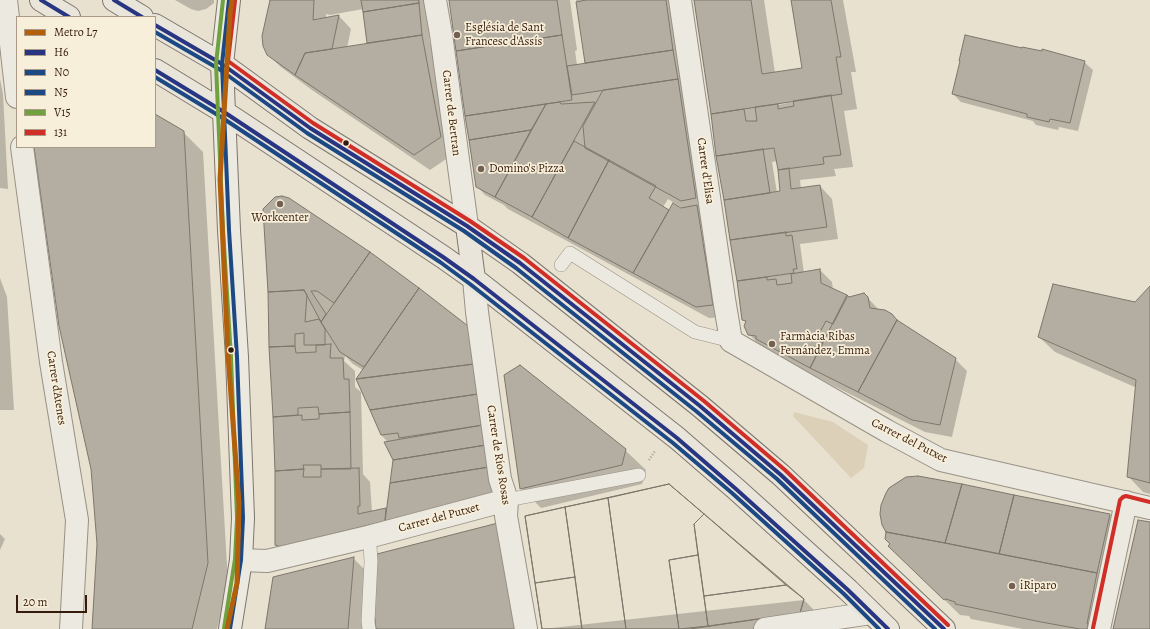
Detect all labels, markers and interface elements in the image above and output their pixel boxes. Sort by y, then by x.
legend [16,16,156,148]
place label: Església de Sant Francesc d'Assís [465,21,544,49]
text: Metro L7 [54,24,97,40]
marker: Església de Sant Francesc d'Assís [452,30,462,40]
text: H6 [54,44,69,60]
text: N0 [54,64,69,80]
street label: Carrer de Bertran [439,69,463,157]
text: N5 [54,84,68,100]
text: V15 [54,104,71,120]
text: 131 [54,124,67,140]
street label: Carrer d'Elisa [693,137,717,205]
unlabelled marker [341,138,351,148]
place label: Domino's Pizza [489,162,564,176]
marker: Domino's Pizza [476,164,486,174]
marker: Workcenter [275,199,285,209]
place label: Workcenter [251,211,309,225]
place label: Farmàcia Ribas Fernández, Emma [780,330,870,358]
marker: Farmàcia Ribas Fernández, Emma [767,339,777,349]
unlabelled marker [226,345,236,355]
street label: Carrer d'Atenes [43,350,69,426]
street label: Carrer de Ríos Rosas [483,404,513,506]
street label: Carrer del Putxet [869,416,949,466]
street label: Carrer del Putxet [397,500,481,536]
place label: iRiparo [1020,579,1056,593]
marker: iRiparo [1007,581,1017,591]
scale bar [18,587,89,613]
text: 20 m [23,594,47,610]

